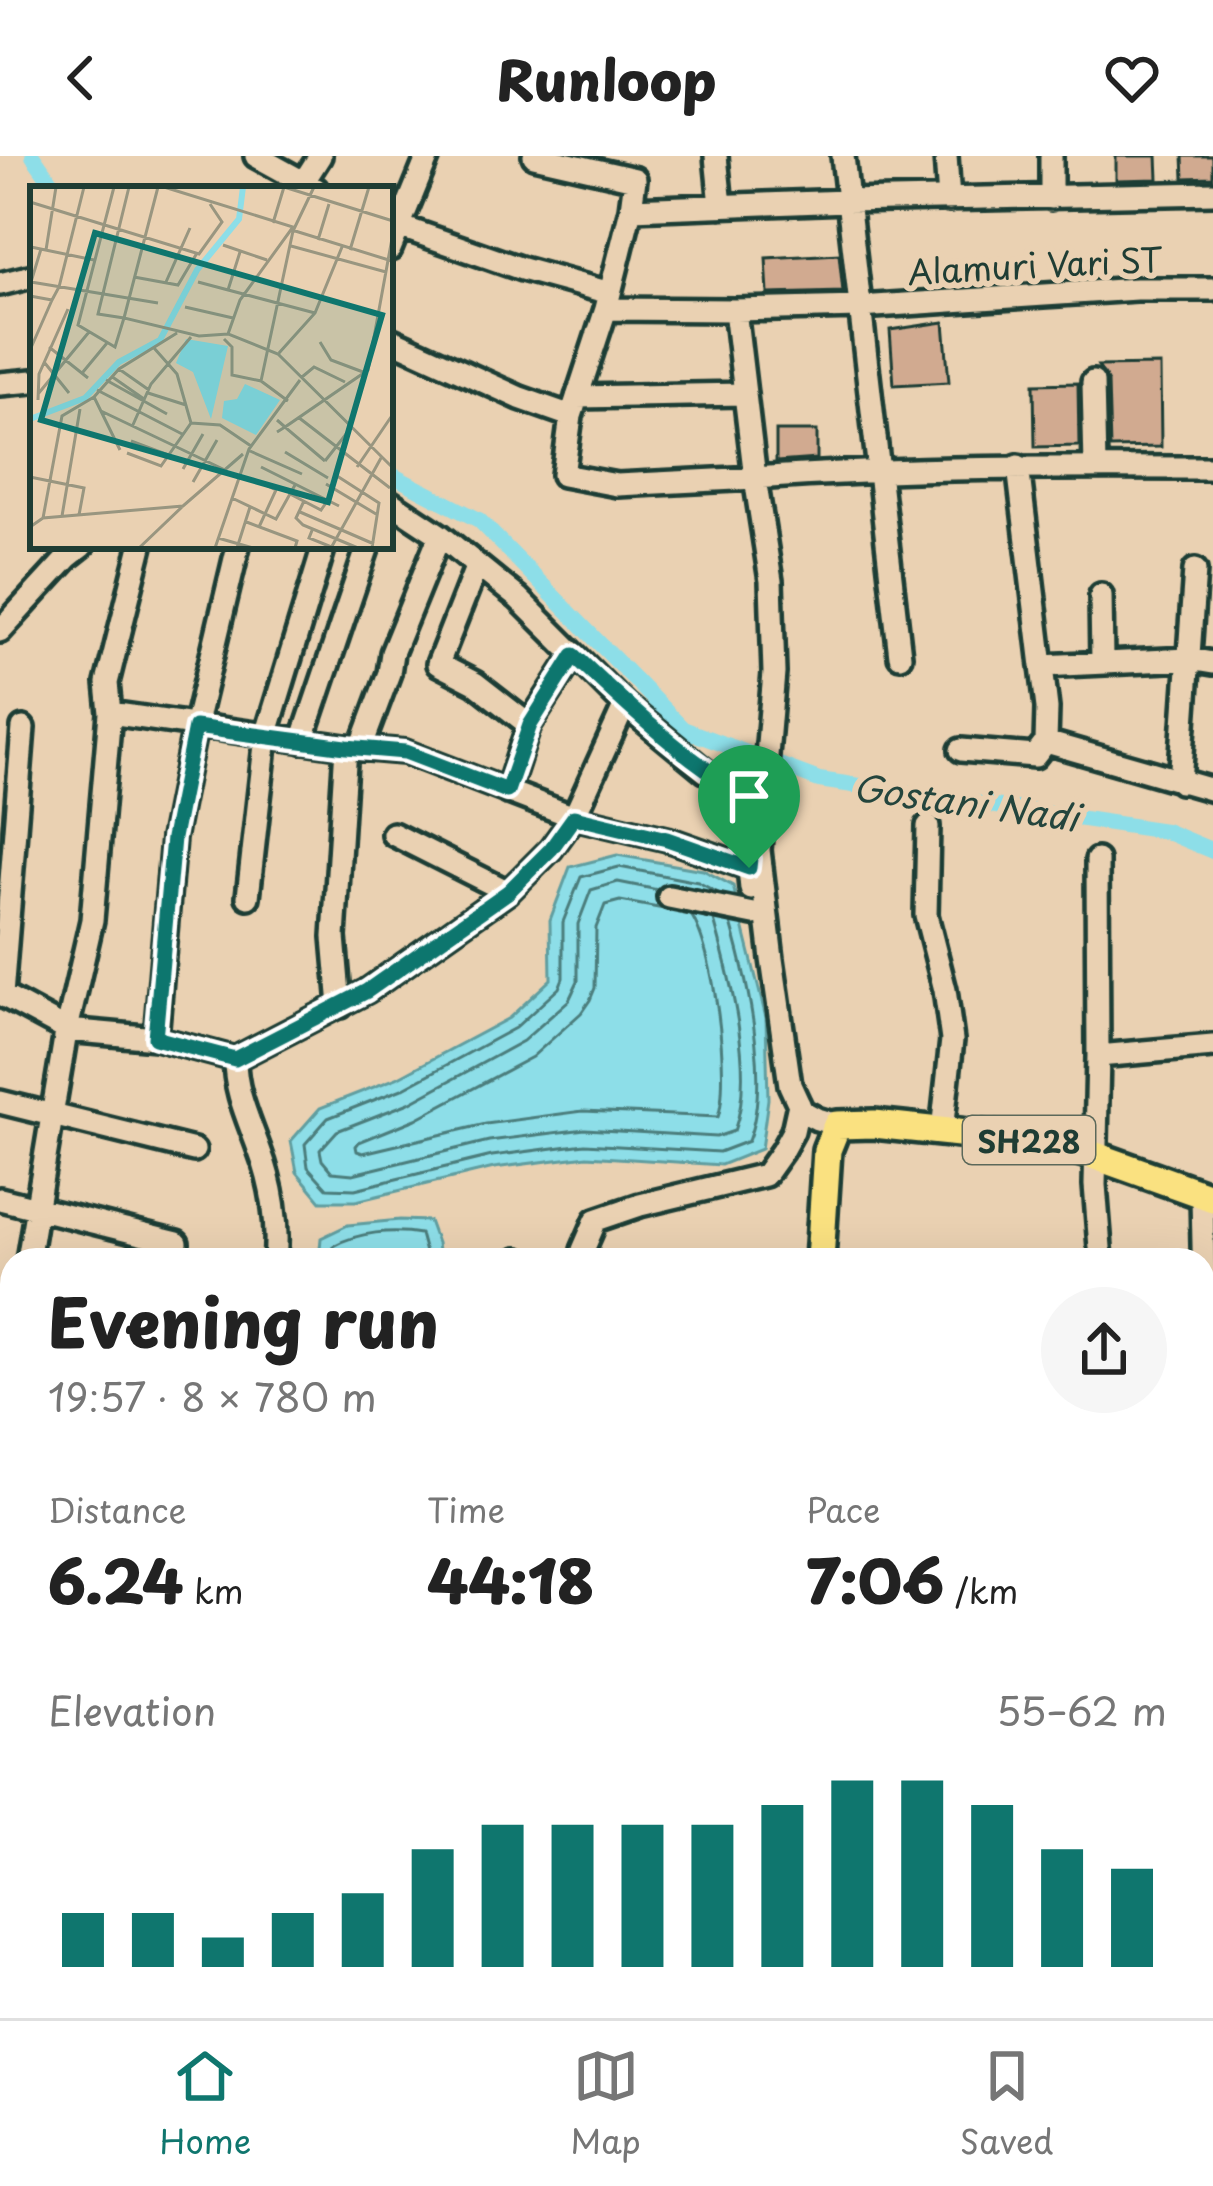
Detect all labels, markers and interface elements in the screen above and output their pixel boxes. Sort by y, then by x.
text: Runloop [497,38,717,119]
icon: back [48,45,114,111]
icon: heart [1099,45,1165,111]
inset map [30,186,393,549]
street label: Alamuri Vari ST [906,232,1164,296]
pin [698,745,800,868]
water label: Gostani Nadi [850,758,1088,844]
icon: arrive [716,763,782,829]
road number: SH228 [963,1116,1095,1164]
text: Evening run [48,1271,439,1370]
button: share [1041,1287,1167,1413]
text: 19:57 · 8 × 780 m [48,1366,377,1425]
text: Distance [48,1484,186,1534]
text: Time [427,1484,505,1534]
text: Pace [806,1484,880,1534]
text: 6.24 [48,1534,183,1624]
text: 44:18 [427,1534,594,1624]
text: 7:06 [806,1534,944,1624]
text: km [183,1565,244,1615]
text: /km [944,1565,1018,1615]
text: Elevation [48,1680,216,1739]
text: 55–62 m [996,1680,1167,1739]
tab: Home [160,2043,251,2165]
tab: Map [570,2043,641,2165]
tab: Saved [960,2043,1053,2165]

